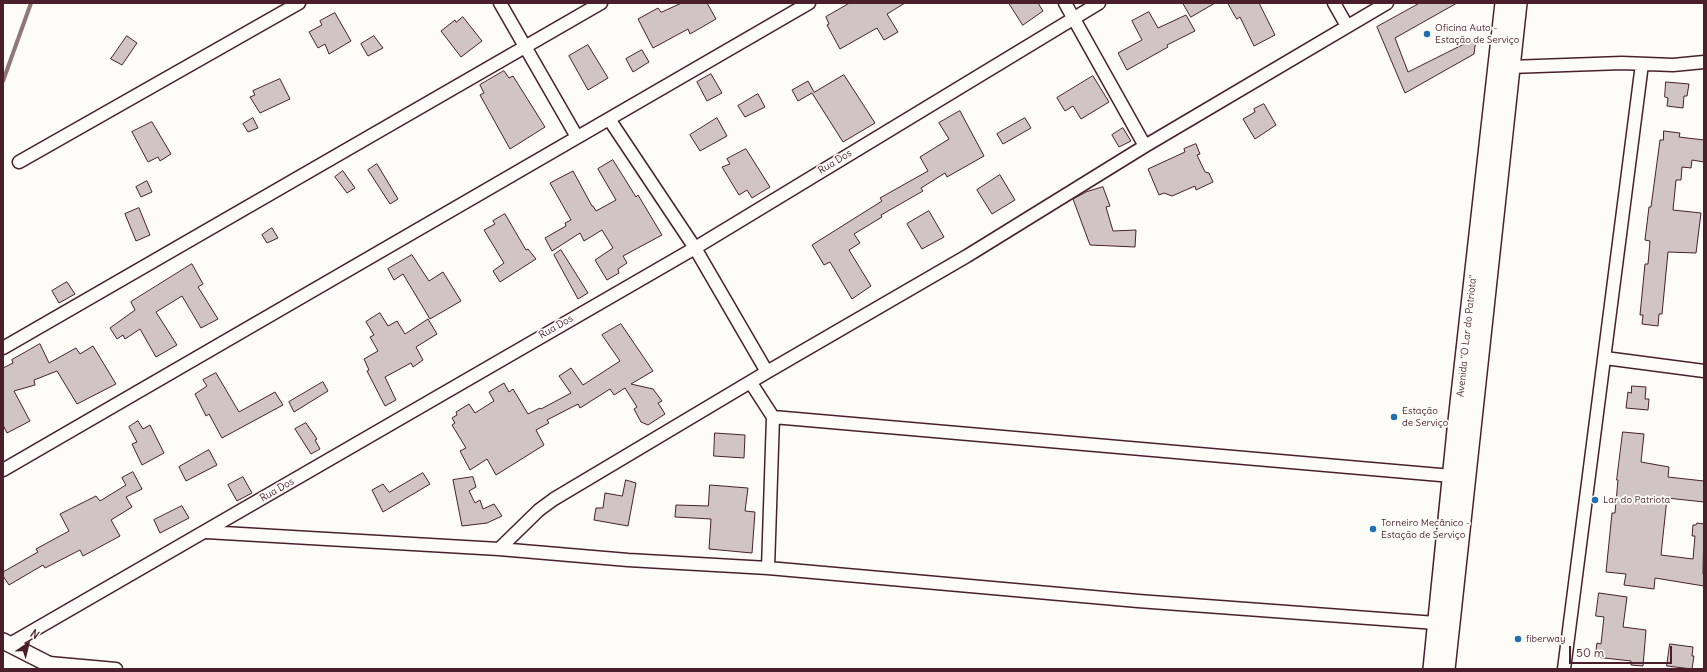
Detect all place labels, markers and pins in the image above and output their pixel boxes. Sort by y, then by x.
place label: Oficina Auto - Estação de Serviço [1435,22,1519,46]
marker: Oficina Auto - Estação de Serviço [1422,29,1432,39]
place label: Estação de Serviço [1402,405,1448,428]
marker: Estação de Serviço [1389,412,1399,422]
place label: Lar do Patriota [1603,494,1670,506]
marker: Lar do Patriota [1590,495,1600,505]
place label: Torneiro Mecânico - Estação de Serviço [1381,517,1470,540]
marker: Torneiro Mecânico - Estação de Serviço [1368,524,1378,534]
place label: fiberway [1526,633,1566,645]
marker: fiberway [1513,634,1523,644]

